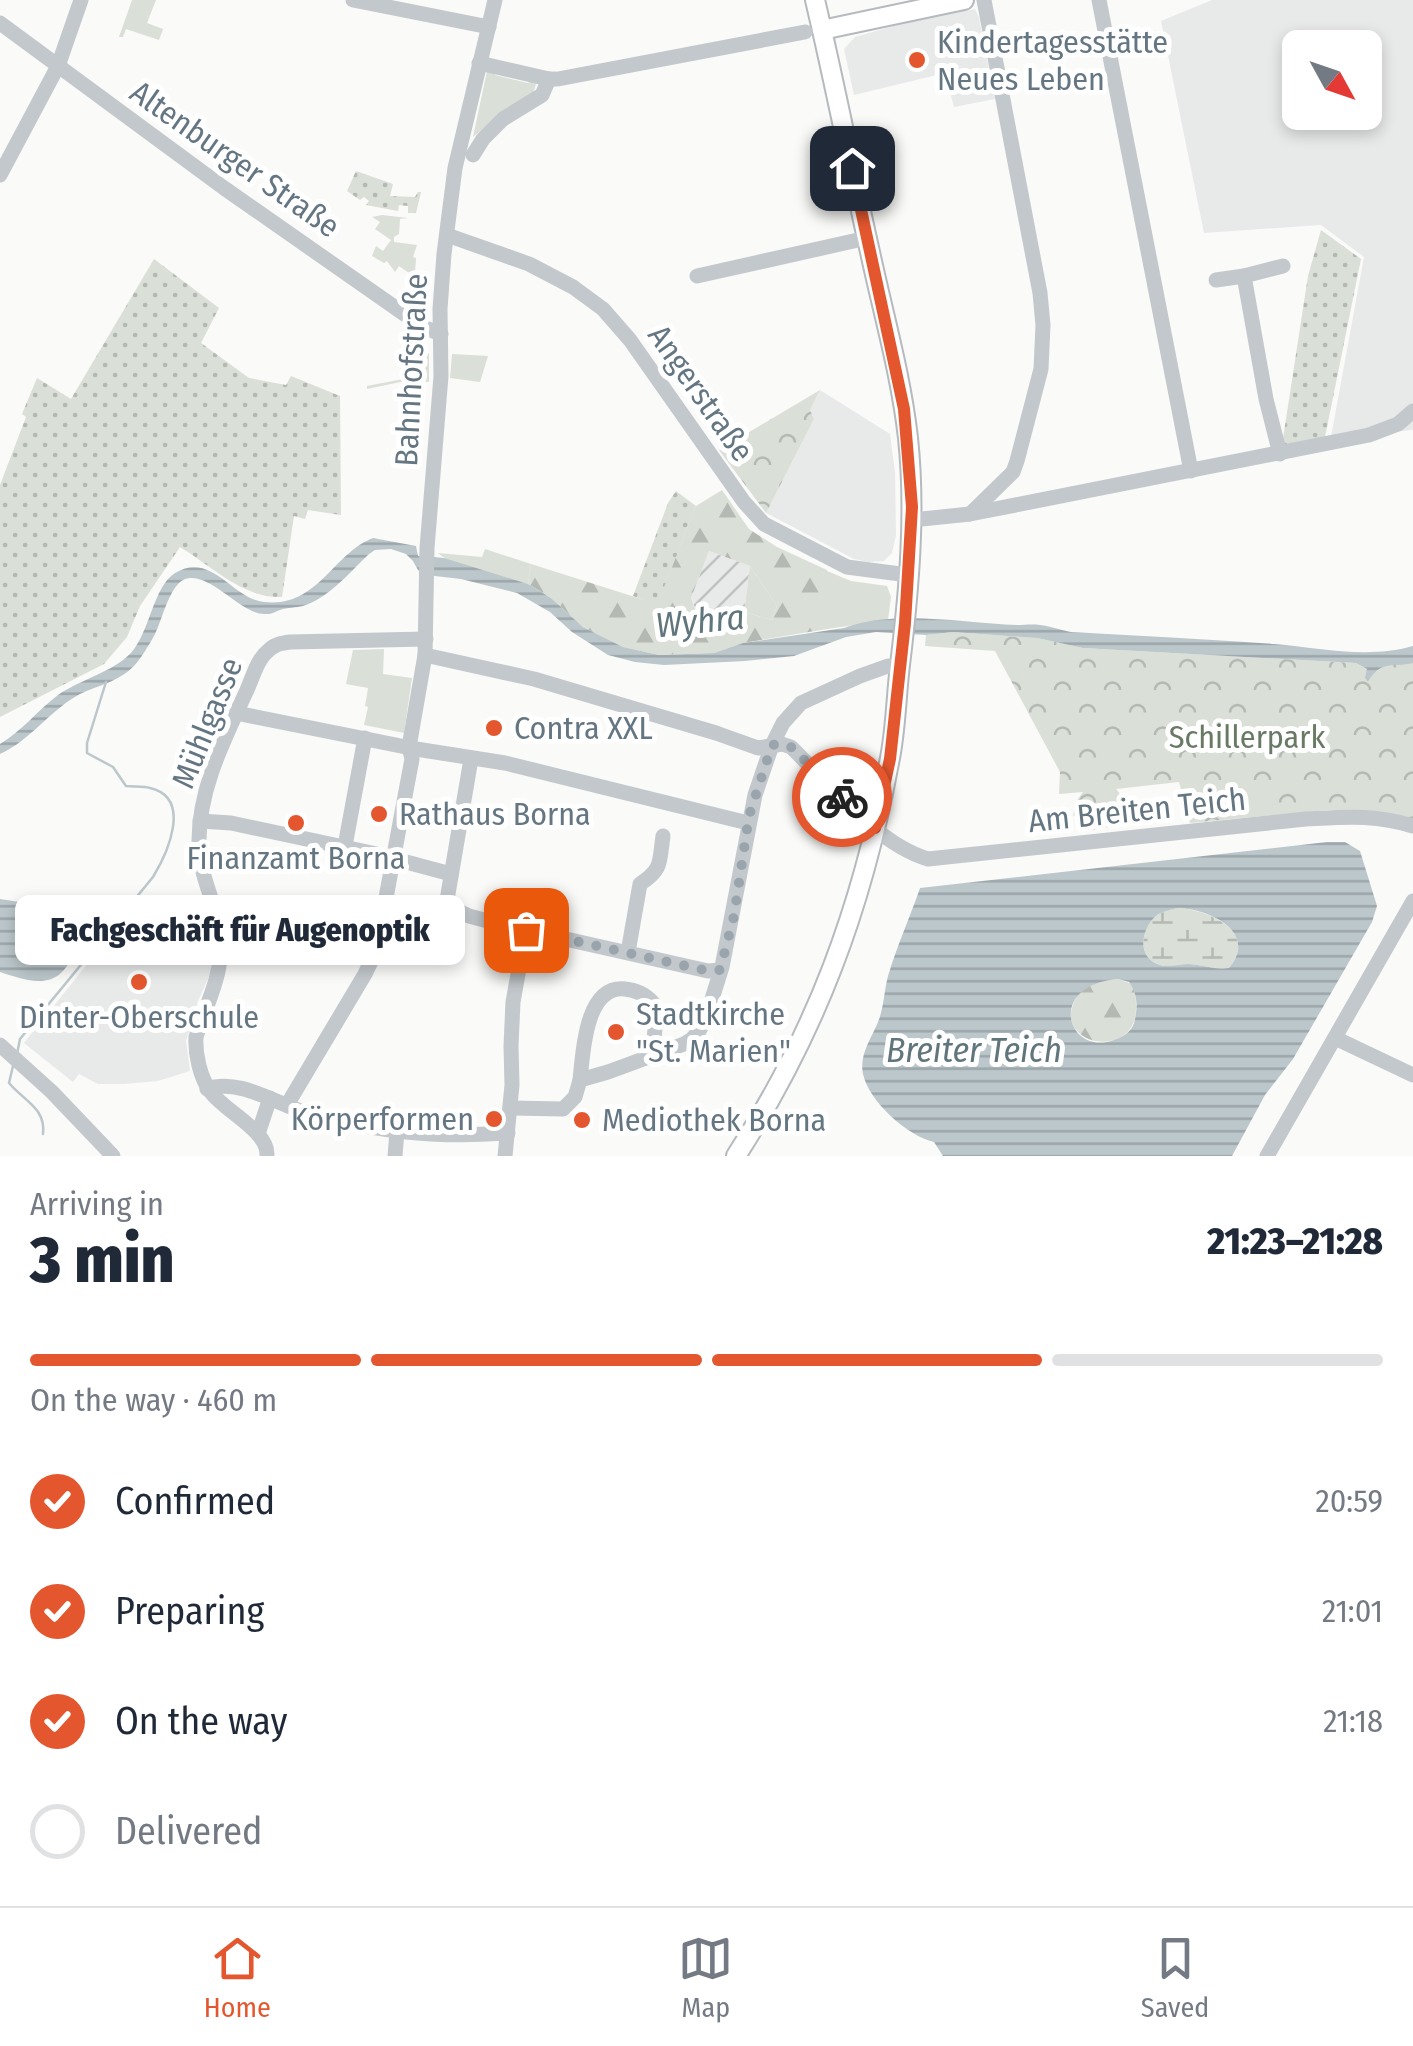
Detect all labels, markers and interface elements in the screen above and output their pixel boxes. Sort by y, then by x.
place label: Kindertagesstätte Neues Leben [937,23,1168,98]
north arrow [1282,30,1382,130]
map controls [1282,30,1382,130]
marker: Kindertagesstätte Neues Leben [906,49,928,71]
street label: Altenburger Straße [123,73,347,245]
pin [810,126,895,211]
icon: home [825,141,880,196]
street label: Bahnhofstraße [387,273,435,467]
street label: Angerstraße [640,318,762,468]
water label: Wyhra [653,595,747,647]
street label: Mühlgasse [164,652,250,794]
place label: Contra XXL [514,709,653,747]
marker: Contra XXL [483,717,505,739]
park label: Schillerpark [1169,718,1325,756]
courier [792,747,892,847]
icon: bike [815,770,870,825]
street label: Am Breiten Teich [1026,780,1248,840]
place label: Rathaus Borna [399,795,591,833]
marker: Rathaus Borna [368,803,390,825]
marker: Finanzamt Borna [285,812,307,834]
place label: Finanzamt Borna [186,839,406,877]
pin [484,888,569,973]
callout: Fachgeschäft für Augenoptik [16,895,466,965]
icon: bag [499,903,554,958]
text: Fachgeschäft für Augenoptik [50,911,430,949]
marker: Dinter-Oberschule [128,971,150,993]
place label: Stadtkirche "St. Marien" [636,995,791,1070]
place label: Dinter-Oberschule [19,998,259,1036]
marker: Stadtkirche "St. Marien" [605,1021,627,1043]
water label: Breiter Teich [886,1029,1062,1071]
place label: Körperformen [291,1100,474,1138]
place label: Mediothek Borna [602,1101,826,1139]
marker: Körperformen [483,1108,505,1130]
marker: Mediothek Borna [571,1109,593,1131]
text: Arriving in [30,1185,164,1223]
text: 21:23–21:28 [1207,1218,1383,1264]
text: 3 min [30,1221,175,1299]
text: On the way · 460 m [30,1381,277,1419]
icon: check [30,1474,85,1529]
text: Confirmed [115,1478,275,1524]
text: 20:59 [1316,1482,1383,1520]
icon: check [30,1584,85,1639]
text: Preparing [115,1588,264,1634]
text: 21:01 [1322,1592,1383,1630]
icon: check [30,1694,85,1749]
text: On the way [115,1698,287,1744]
text: 21:18 [1323,1702,1383,1740]
text: Delivered [115,1808,262,1854]
tab: Home [204,1931,271,2024]
tab: Map [678,1931,733,2024]
tab: Saved [1141,1931,1209,2024]

